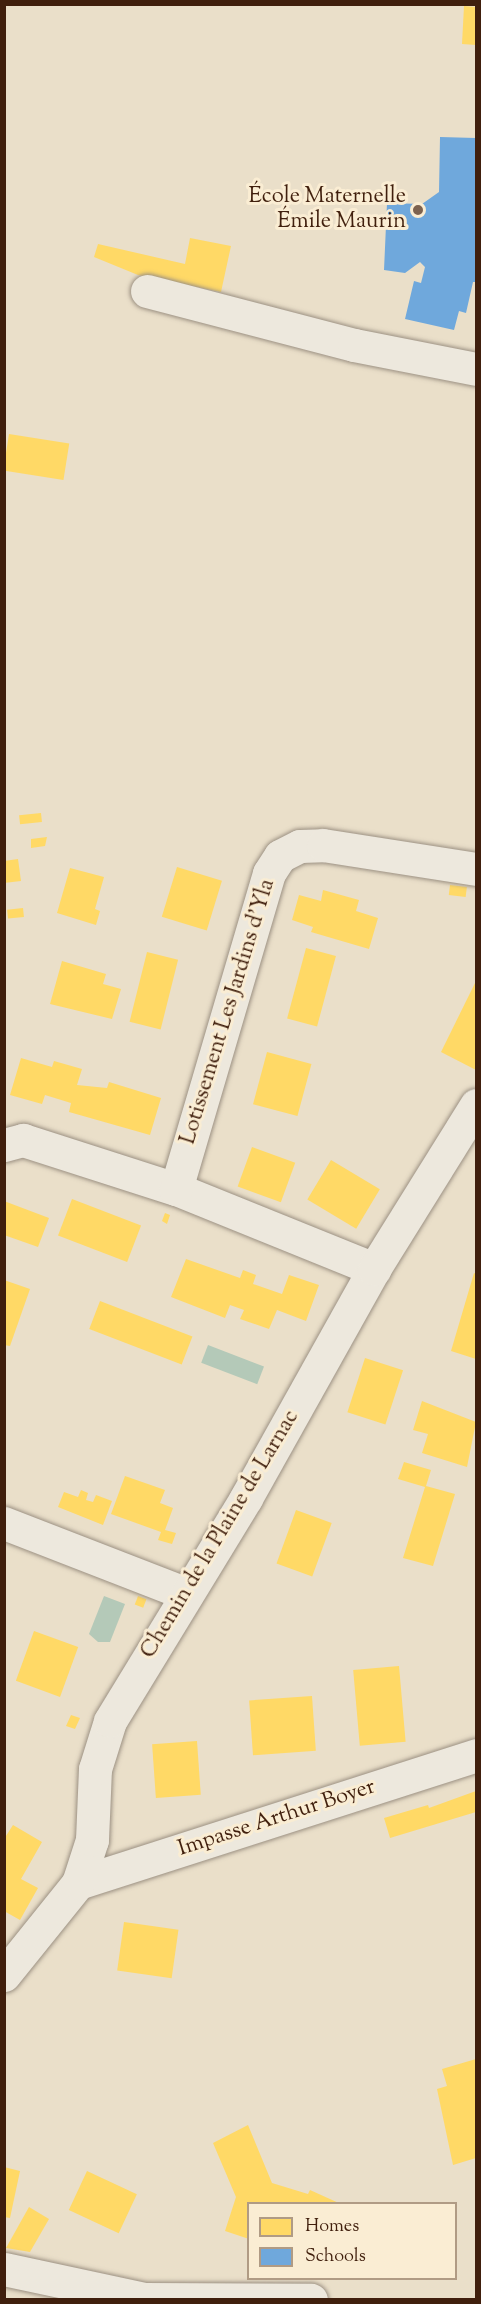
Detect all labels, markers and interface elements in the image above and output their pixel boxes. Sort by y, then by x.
place label: École Maternelle Émile Maurin [249,184,406,236]
marker: École Maternelle Émile Maurin [411,203,425,217]
street label: Lotissement Les Jardins d'Yla [176,876,282,1148]
street label: Chemin de la Plaine de Larnac [136,1406,306,1664]
street label: Impasse Arthur Boyer [175,1775,379,1863]
legend [247,2202,457,2280]
text: Homes [305,2214,359,2240]
text: Schools [305,2244,366,2270]

